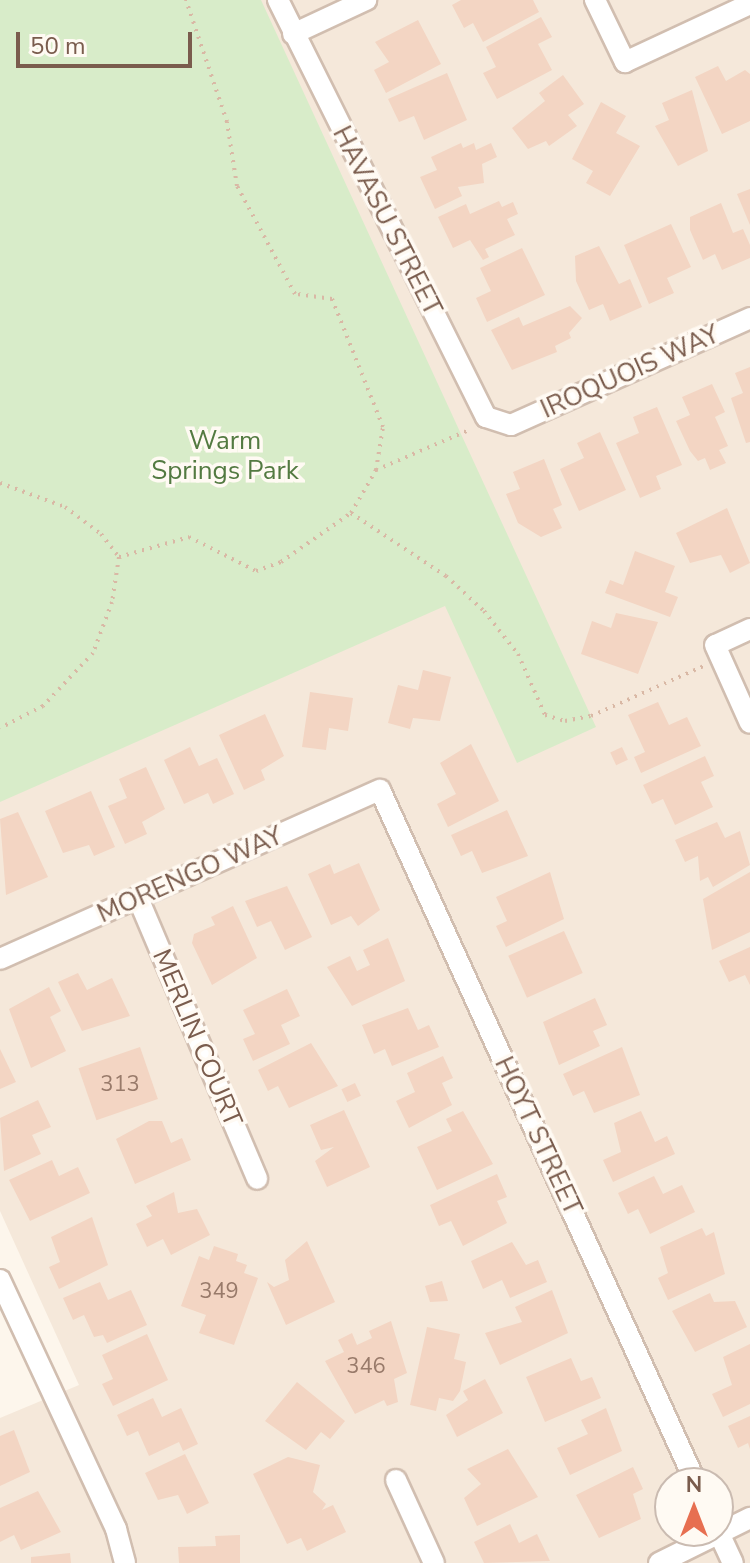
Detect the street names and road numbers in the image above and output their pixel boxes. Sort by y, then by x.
street label: HAVASU STREET [326,121,448,321]
street label: IROQUOIS WAY [536,319,724,425]
street label: MORENGO WAY [93,820,287,930]
street label: MERLIN COURT [146,945,248,1131]
street label: HOYT STREET [488,1052,588,1220]

